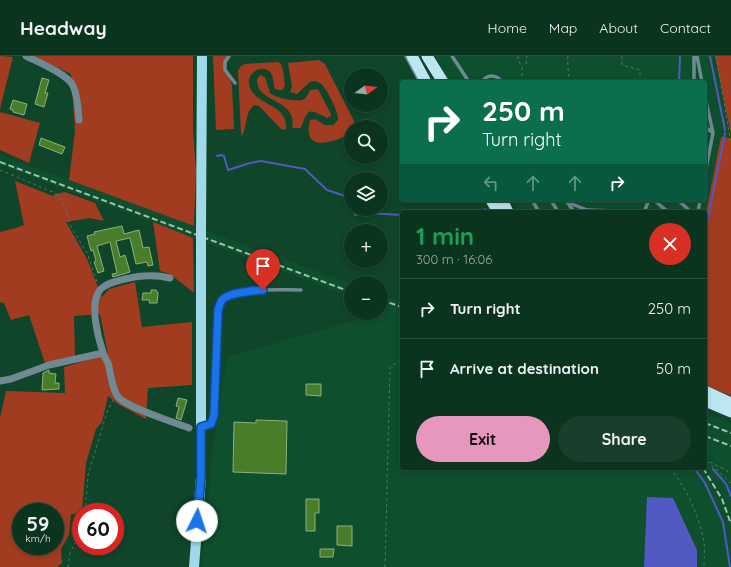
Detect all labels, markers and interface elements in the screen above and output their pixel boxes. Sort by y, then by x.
text: Headway [20,16,107,40]
text: Home [488,19,527,37]
text: Map [549,19,577,37]
text: About [599,19,638,37]
text: Contact [660,19,711,37]
north arrow [344,68,388,112]
map controls [344,68,388,320]
text: 250 m [482,93,565,128]
icon: right [416,96,468,148]
button: search [344,120,388,164]
text: Turn right [482,128,562,151]
button: layers [344,172,388,216]
icon: left [480,172,502,194]
icon: ahead [522,172,544,194]
icon: ahead [564,172,586,194]
icon: right [606,172,628,194]
text: 1 min [416,221,474,251]
button: close [649,223,691,265]
button: + [344,224,388,268]
pin [246,249,280,290]
text: 300 m · 16:06 [416,251,492,267]
icon: arrive [252,255,274,277]
button: − [344,276,388,320]
icon: right [416,298,438,320]
text: Turn right [450,299,521,318]
text: 250 m [648,299,691,318]
icon: arrive [416,358,438,380]
text: Arrive at destination [450,359,599,378]
text: 50 m [656,359,691,378]
button: Exit [416,416,550,462]
button: Share [558,416,691,462]
position arrow [176,500,218,542]
speed limit sign: 60 [72,503,124,555]
text: 59 [27,511,49,536]
text: km/h [25,532,51,545]

